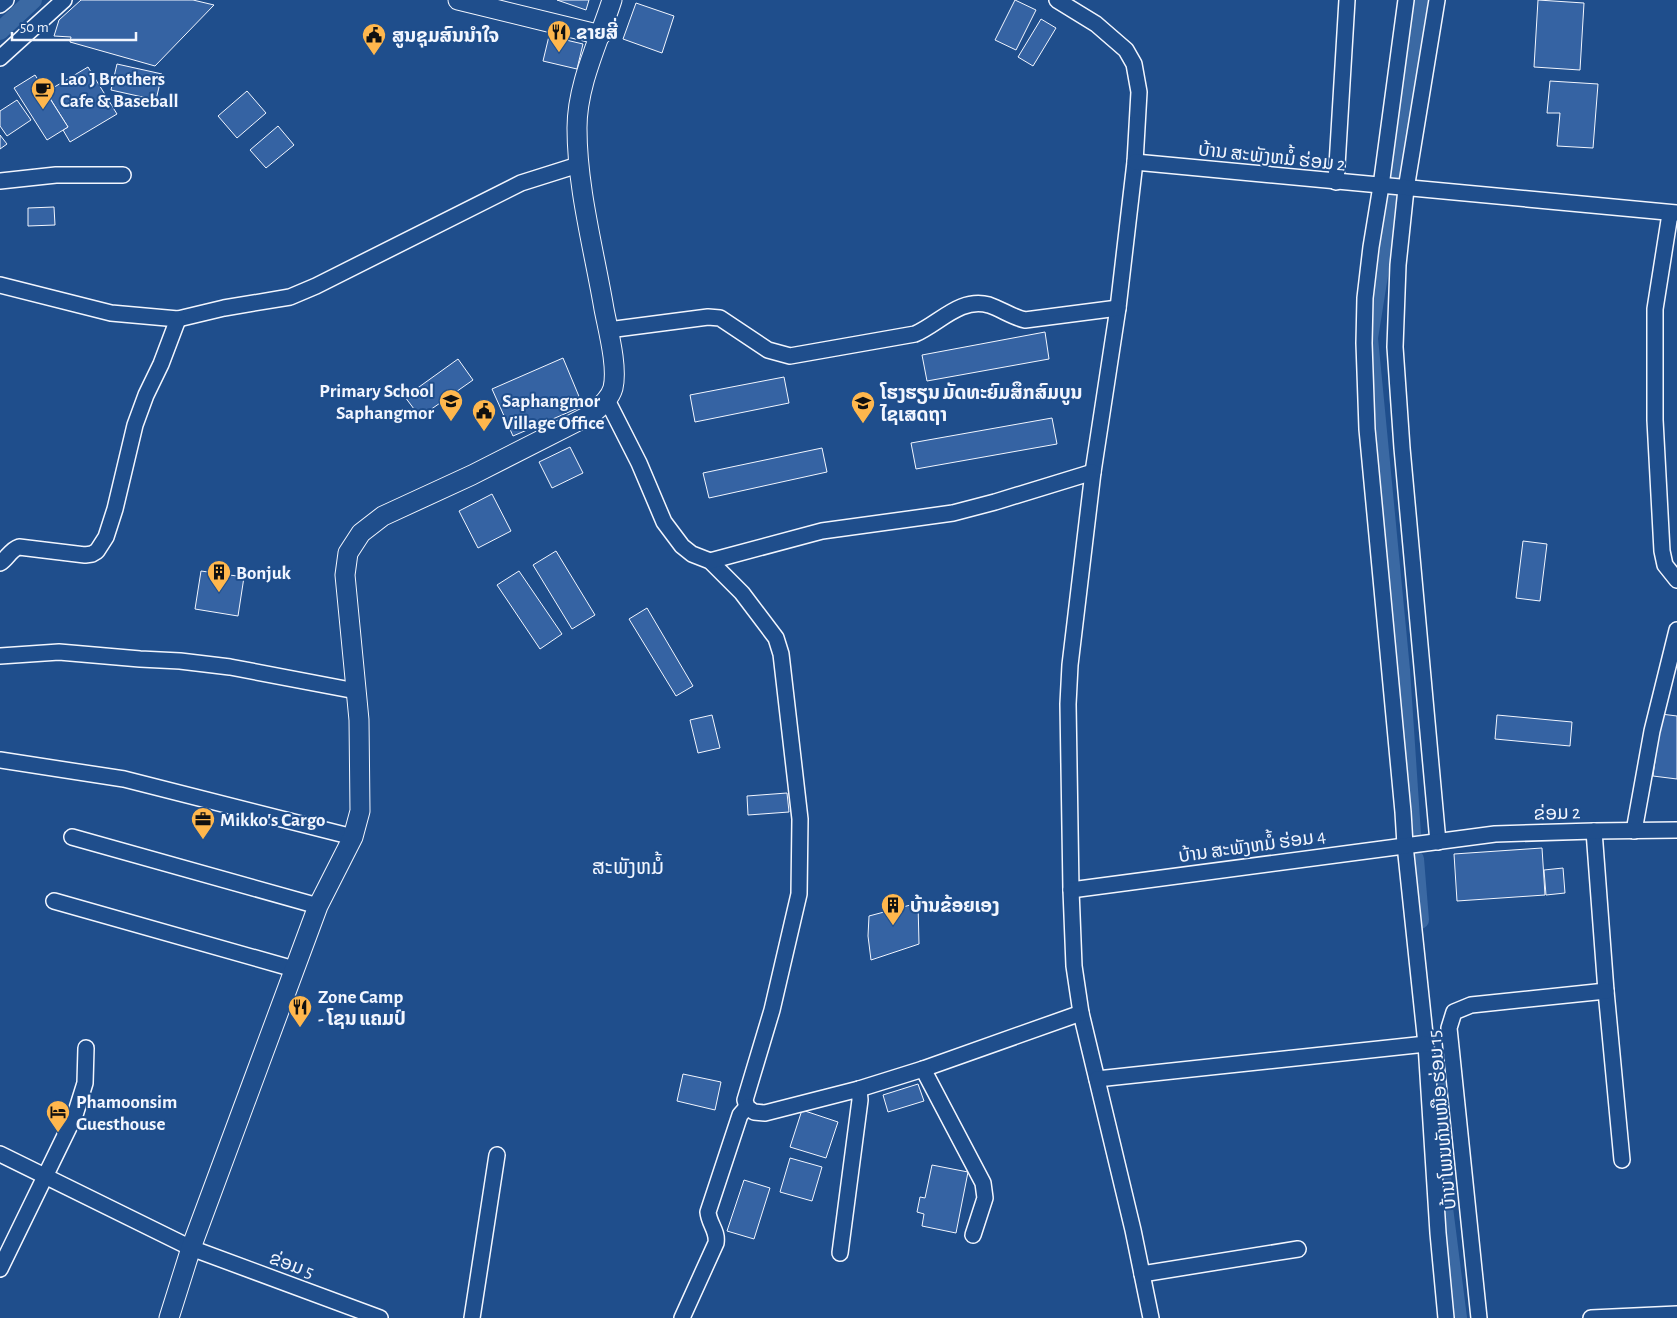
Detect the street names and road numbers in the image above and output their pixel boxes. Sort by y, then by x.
street label: ບ້ານ ສະພັງຫມໍ້ ຮ່ອມ 2 [1197,134,1347,175]
street label: ຂ່ອມ 2 [1533,801,1581,824]
street label: ບ້ານ ສະພັງຫມໍ້ ຮ່ອມ 4 [1176,821,1327,866]
street label: ບ້ານ ໂພນທັນເໜືອ ຮ່ອມ 15 [1422,1029,1460,1211]
street label: ຂ່ອມ 5 [267,1247,317,1282]

